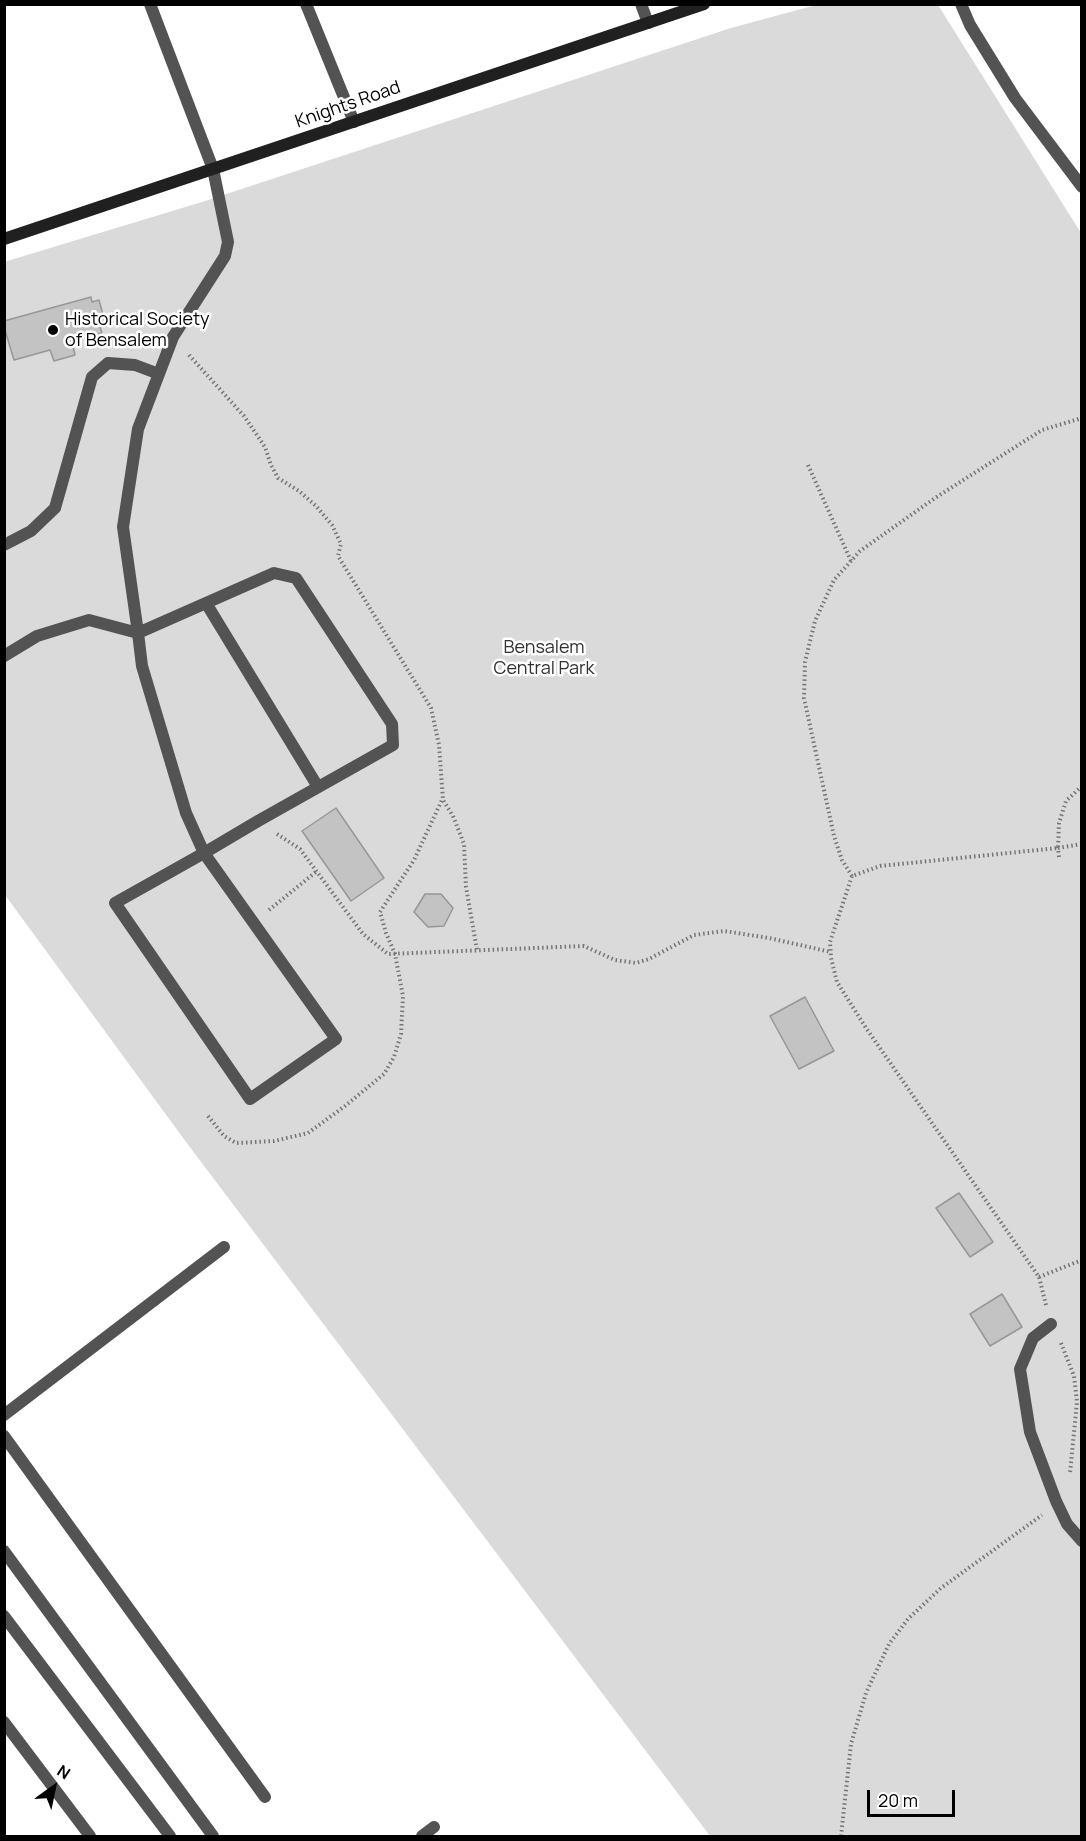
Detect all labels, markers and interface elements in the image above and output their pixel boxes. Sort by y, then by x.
street label: Knights Road [293,77,403,133]
place label: Historical Society of Bensalem [65,309,209,352]
marker: Historical Society of Bensalem [46,323,60,337]
park label: Bensalem Central Park [494,637,594,680]
north arrow [24,1757,84,1817]
text: N [53,1760,75,1784]
scale bar [870,1778,958,1816]
text: 20 m [878,1788,918,1812]

